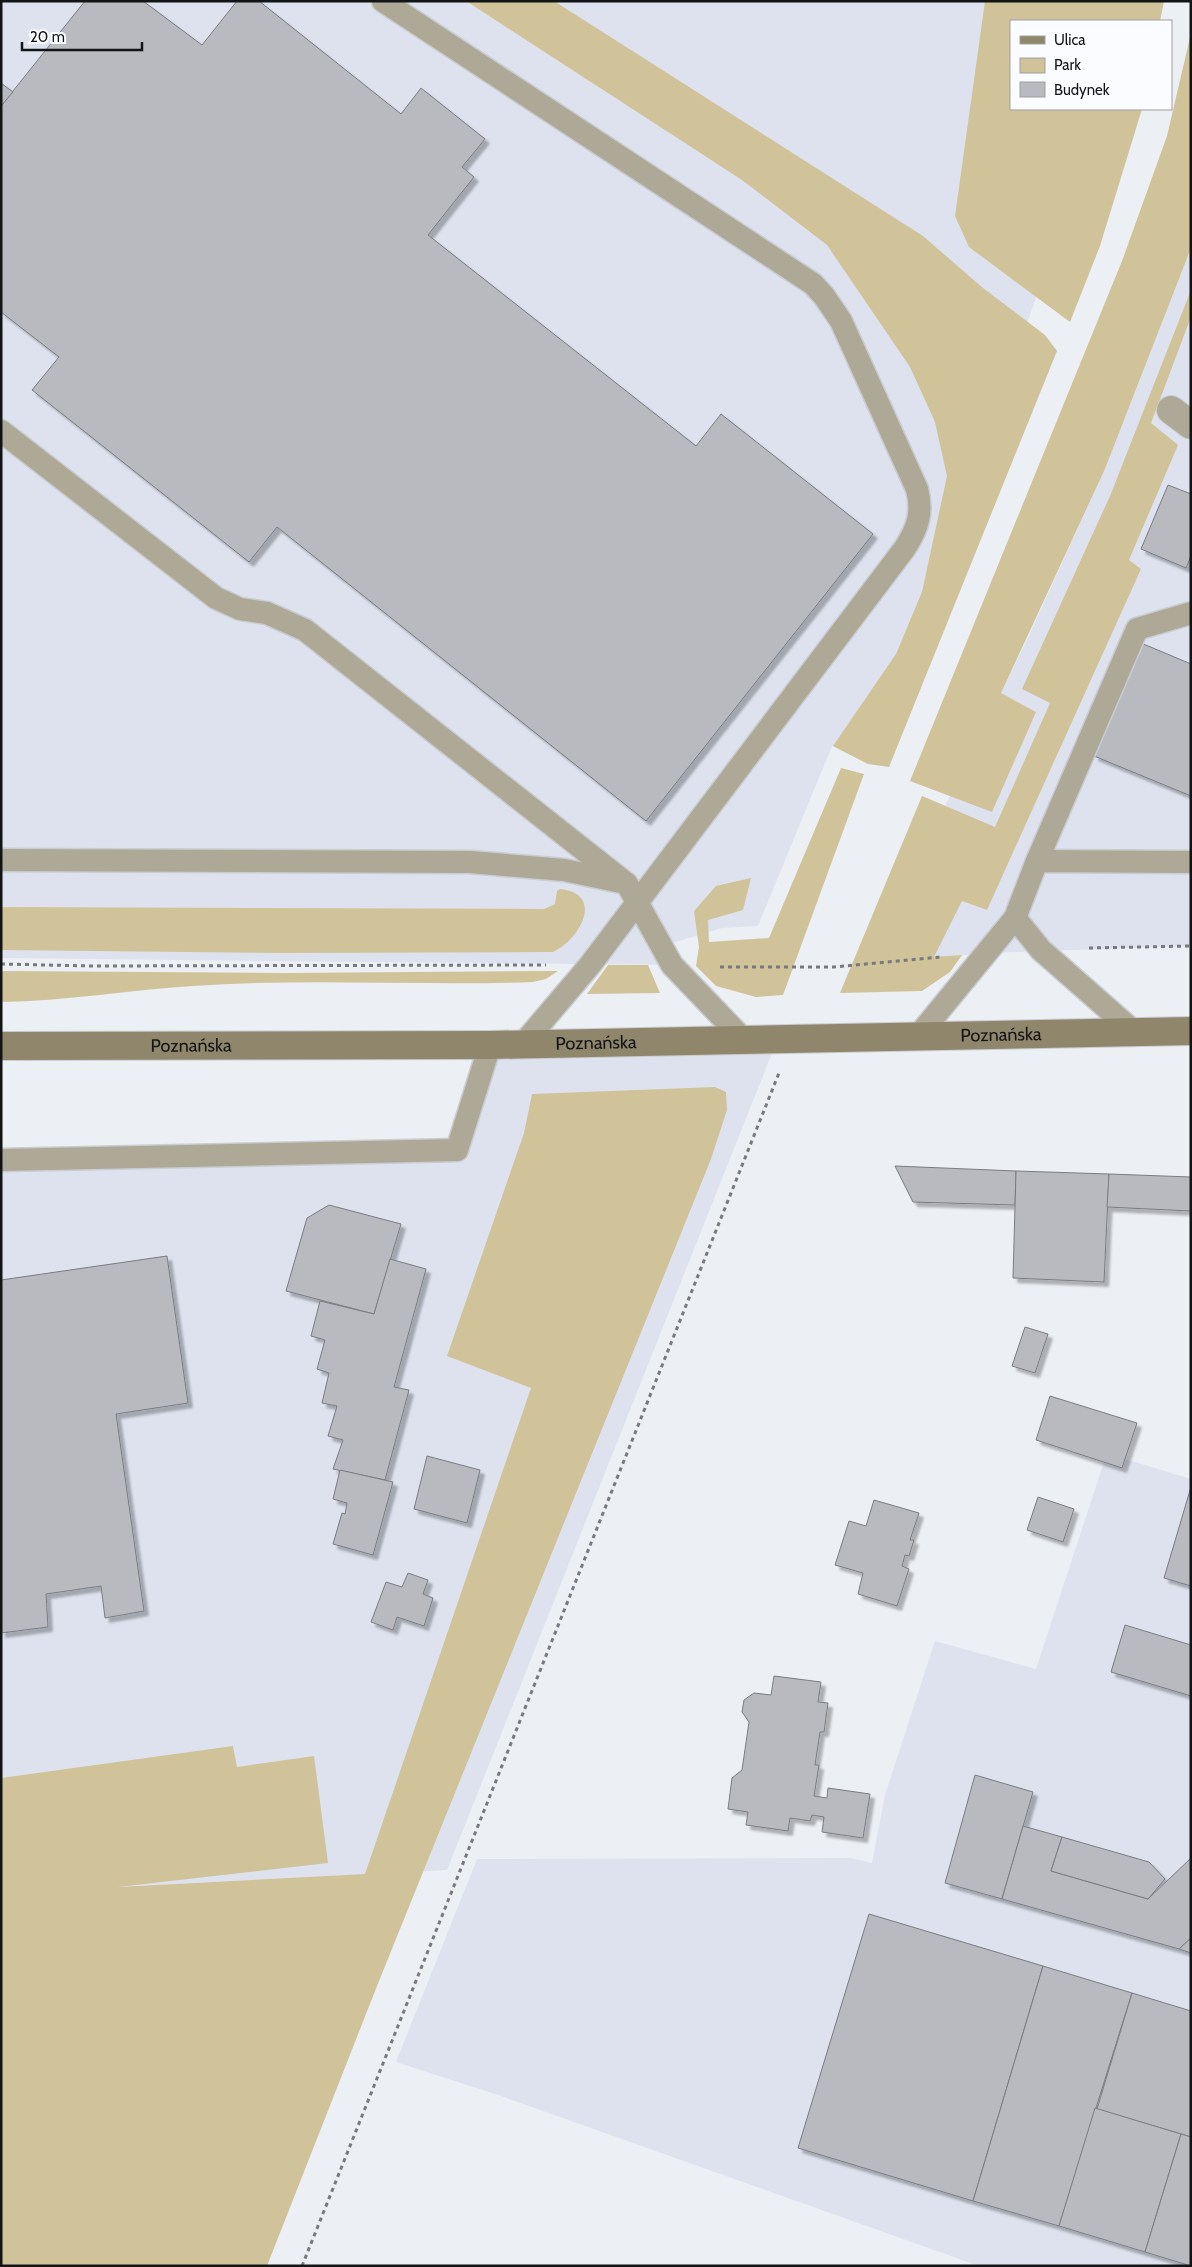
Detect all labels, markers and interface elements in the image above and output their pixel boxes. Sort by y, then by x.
scale bar [22,20,142,52]
legend [1010,20,1172,110]
text: 20 m [30,28,65,46]
text: Ulica [1054,31,1086,49]
text: Park [1054,56,1081,74]
text: Budynek [1054,81,1110,99]
street label: Poznańska [960,1023,1042,1047]
street label: Poznańska [555,1031,637,1055]
street label: Poznańska [150,1035,232,1057]

